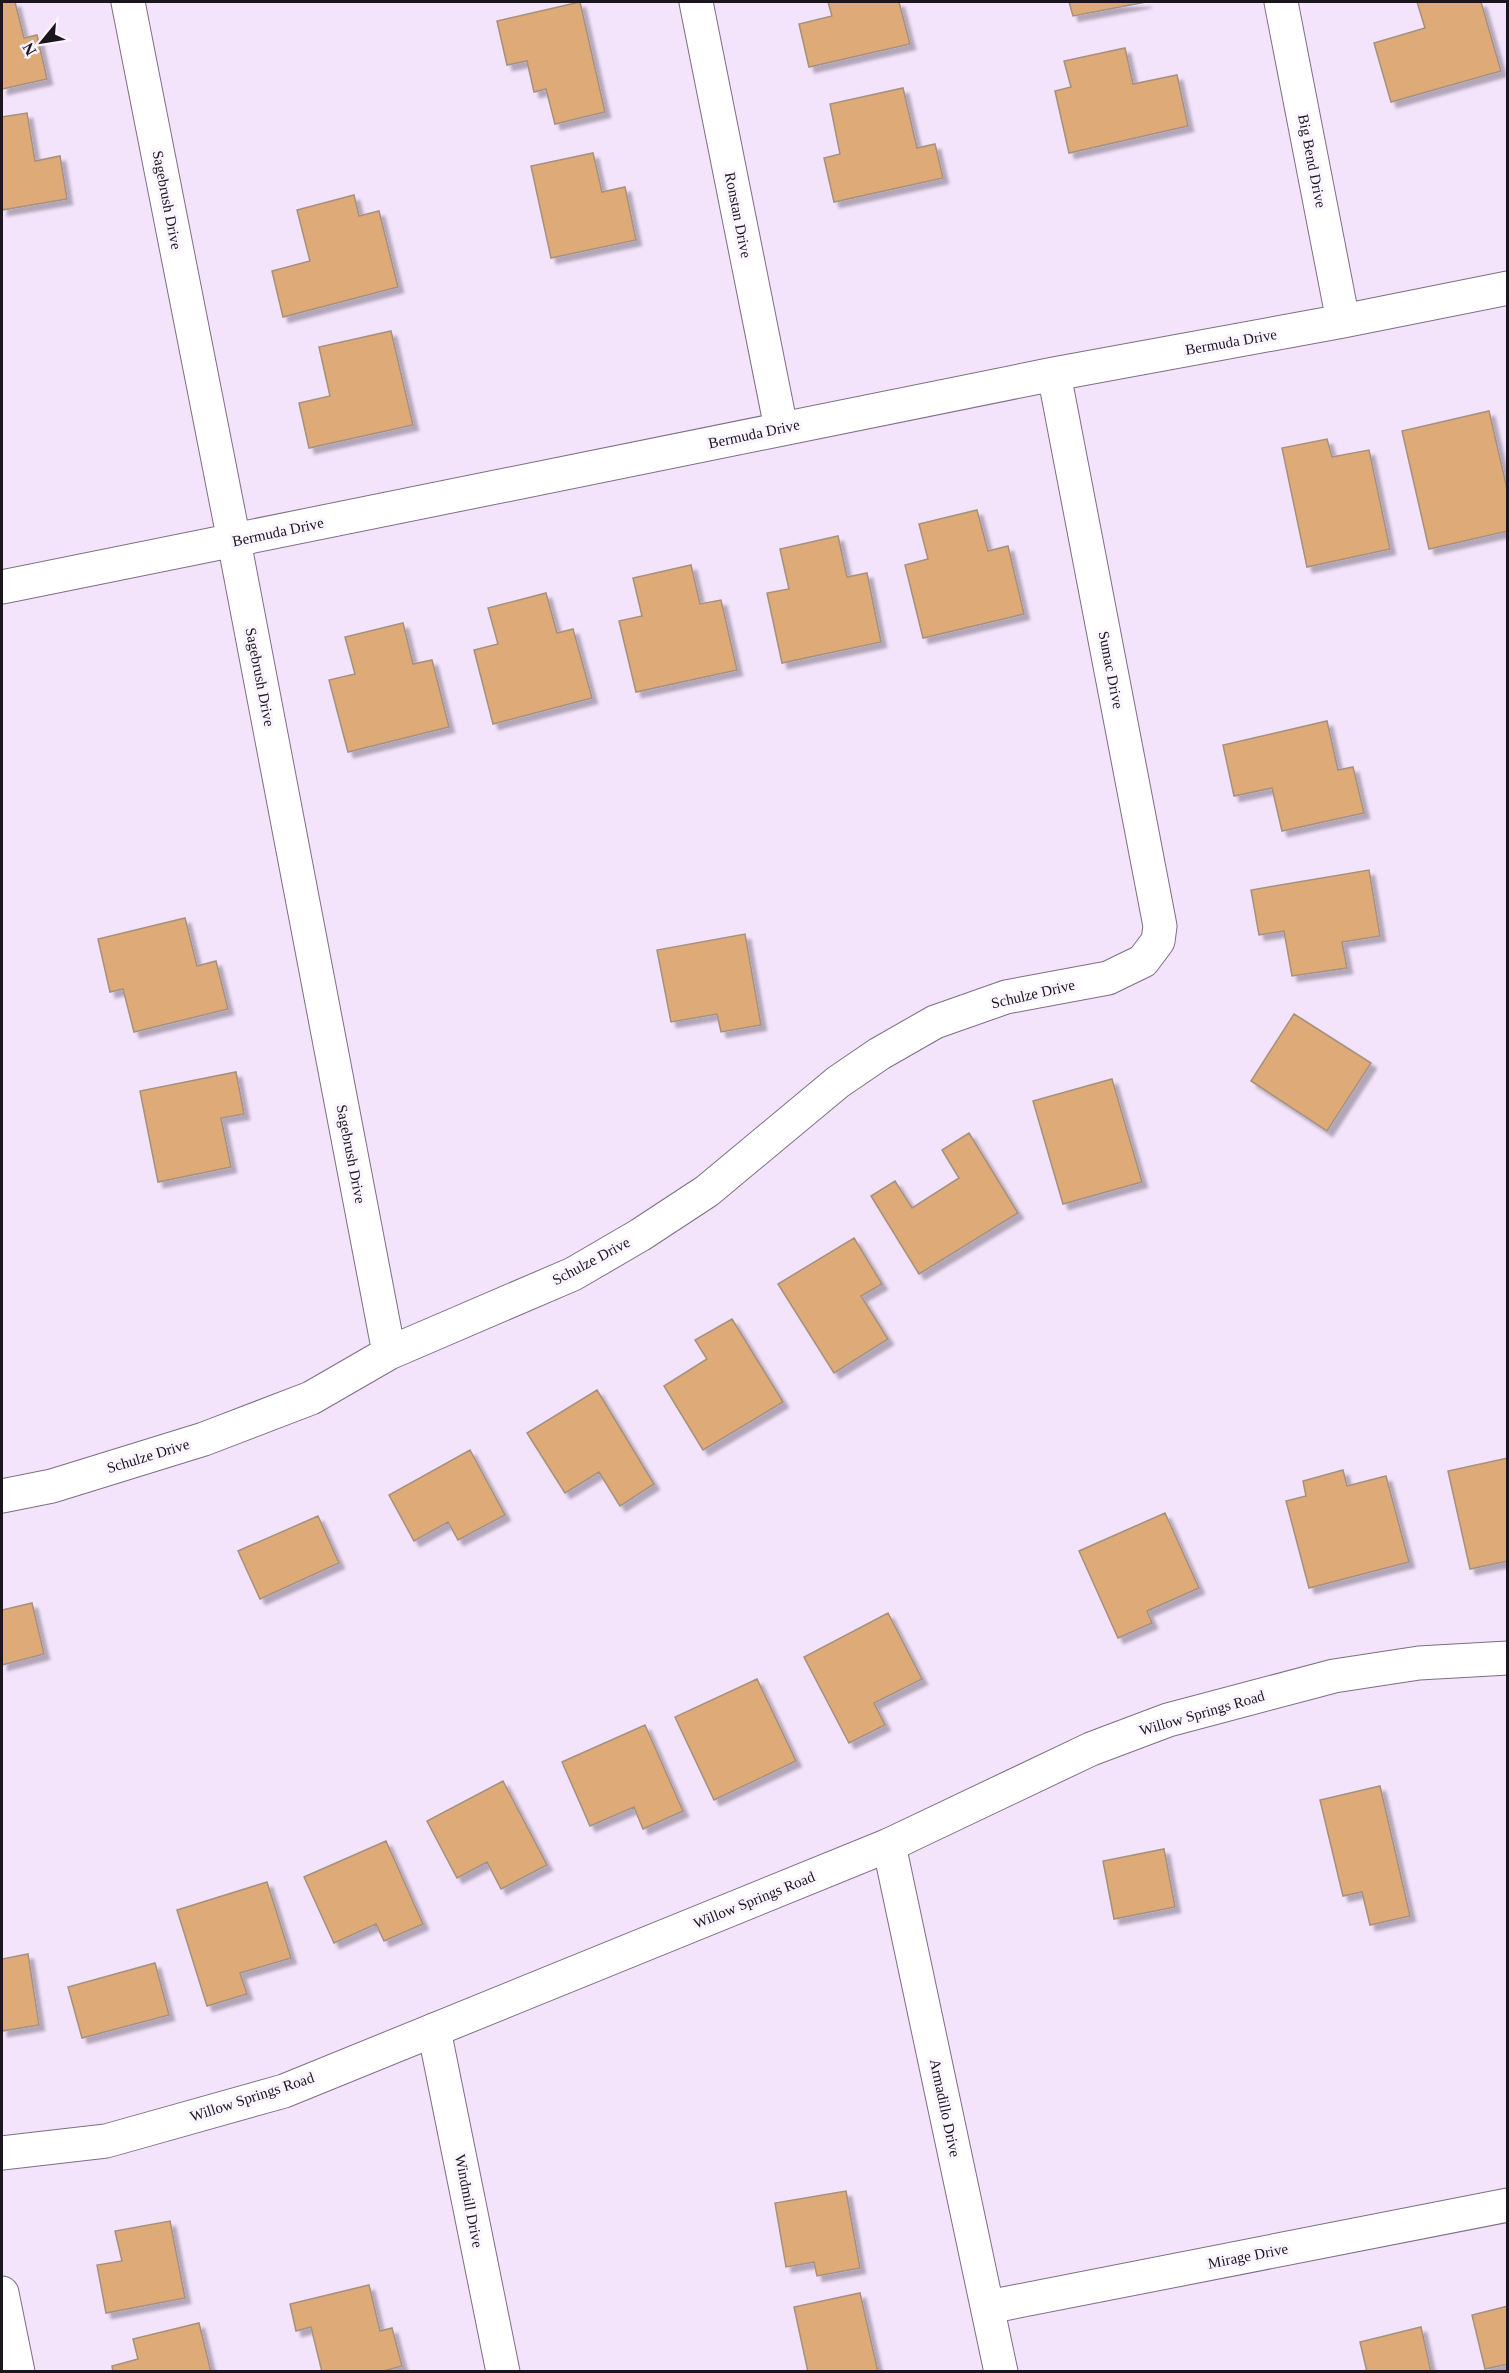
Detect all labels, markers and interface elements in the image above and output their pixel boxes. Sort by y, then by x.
north arrow [12,12,72,72]
text: N [19,40,40,59]
street label: Big Bend Drive [1295,113,1329,209]
street label: Sagebrush Drive [150,149,184,251]
street label: Ronstan Drive [722,171,754,260]
street label: Bermuda Drive [1184,326,1278,358]
street label: Bermuda Drive [707,416,801,451]
street label: Bermuda Drive [231,514,325,549]
street label: Sagebrush Drive [243,626,277,728]
street label: Sumac Drive [1096,630,1126,711]
street label: Schulze Drive [990,977,1077,1011]
street label: Sagebrush Drive [334,1103,368,1205]
street label: Schulze Drive [550,1234,633,1288]
street label: Schulze Drive [105,1436,191,1476]
street label: Willow Springs Road [1138,1687,1267,1739]
street label: Willow Springs Road [691,1868,817,1932]
street label: Armadillo Drive [927,2058,963,2159]
street label: Willow Springs Road [188,2069,316,2125]
street label: Windmill Drive [452,2153,486,2249]
street label: Mirage Drive [1207,2240,1290,2272]

